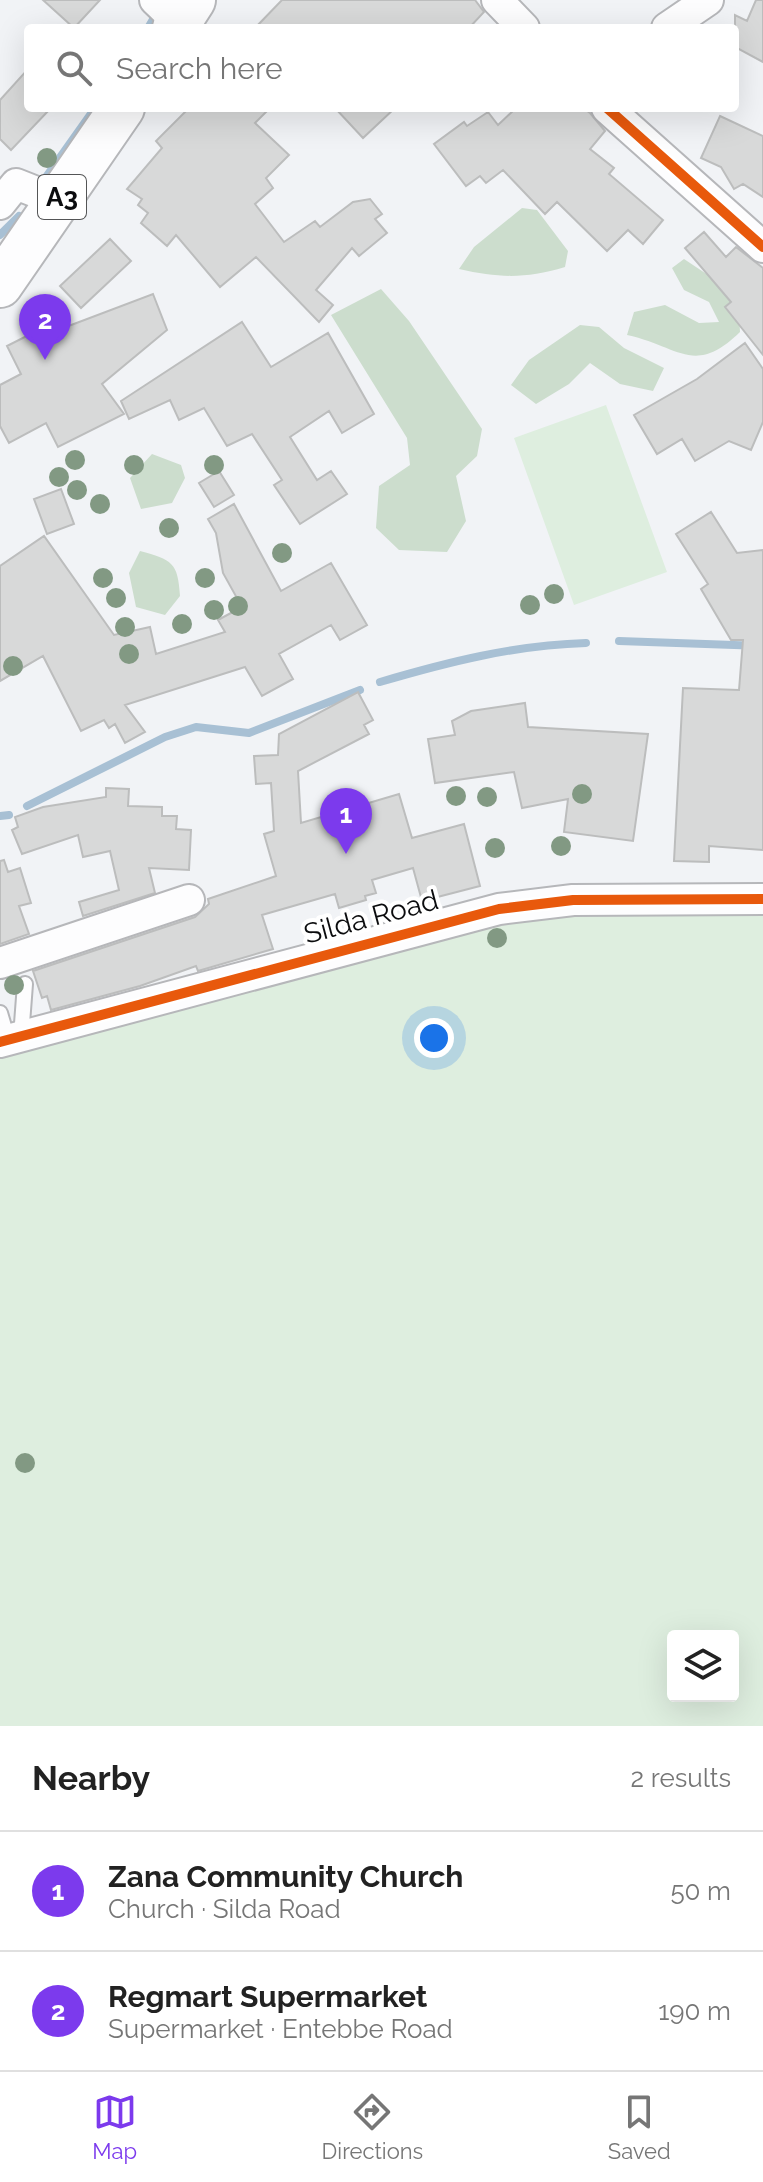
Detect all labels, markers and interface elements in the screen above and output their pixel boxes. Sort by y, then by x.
search box [24,24,739,112]
icon: search [52,46,96,90]
text: Search here [116,51,283,86]
road number: A3 [38,175,86,219]
pin: 2 [19,294,71,360]
pin: 1 [320,788,372,854]
street label: Silda Road [300,883,442,951]
your location [414,1018,454,1058]
map controls [667,1630,739,1702]
button: layers [667,1630,739,1702]
text: Nearby [32,1758,150,1798]
text: 2 results [631,1763,731,1793]
text: Zana Community Church [108,1859,463,1894]
text: 1 [52,1876,64,1906]
text: 50 m [670,1876,731,1906]
text: Church · Silda Road [108,1894,341,1924]
text: Regmart Supermarket [108,1979,427,2014]
text: 2 [51,1996,65,2026]
text: 190 m [658,1996,731,2026]
text: Supermarket · Entebbe Road [108,2014,453,2044]
tab: Map [92,2090,137,2164]
tab: Directions [322,2090,423,2164]
tab: Saved [608,2090,671,2164]

